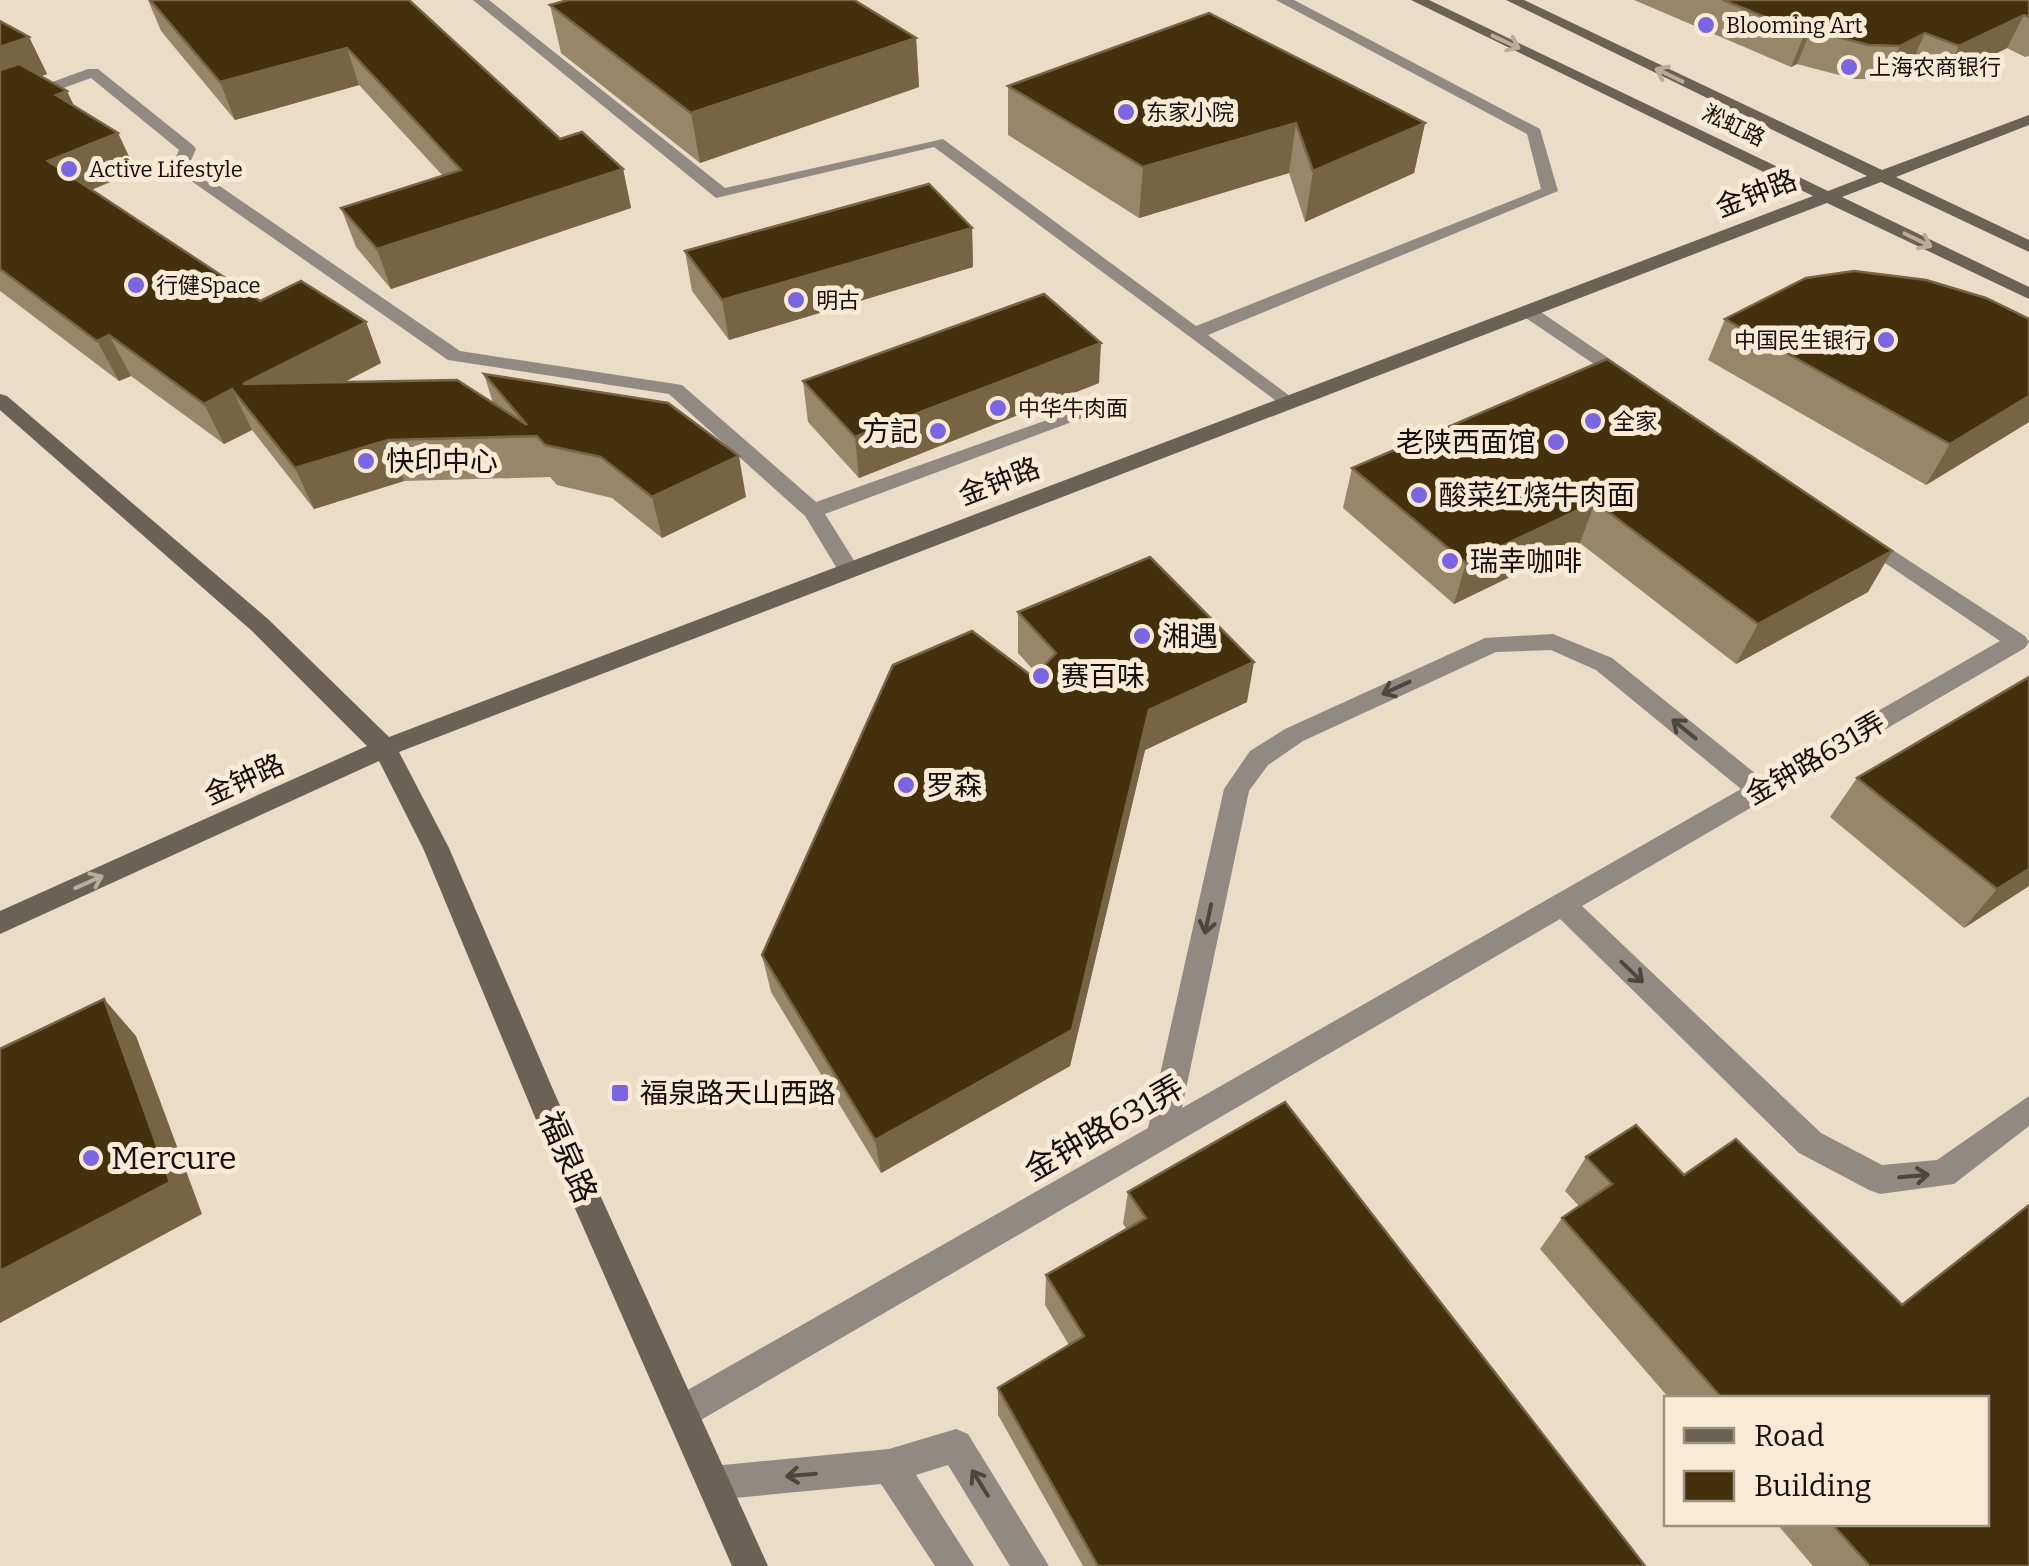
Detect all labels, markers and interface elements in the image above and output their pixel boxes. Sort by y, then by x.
place label: Blooming Art [1726,12,1863,39]
marker: Blooming Art [1695,14,1717,36]
one-way arrow [1490,33,1520,52]
place label: 上海农商银行 [1869,54,2001,81]
marker: 上海农商银行 [1838,56,1860,78]
one-way arrow [1655,65,1684,84]
place label: 东家小院 [1146,99,1234,126]
street label: 淞虹路 [1698,99,1769,152]
marker: 东家小院 [1115,101,1137,123]
place label: Active Lifestyle [89,156,243,183]
marker: Active Lifestyle [58,158,80,180]
street label: 金钟路 [1711,163,1801,224]
one-way arrow [1902,231,1932,250]
place label: 行健Space [156,272,261,299]
marker: 行健Space [125,274,147,296]
place label: 明古 [816,287,860,314]
marker: 明古 [785,289,807,311]
place label: 中国民生银行 [1734,327,1866,354]
marker: 中国民生银行 [1875,329,1897,351]
place label: 中华牛肉面 [1018,395,1128,422]
marker: 中华牛肉面 [987,397,1009,419]
place label: 全家 [1613,408,1657,435]
marker: 全家 [1582,410,1604,432]
place label: 方記 [862,415,918,448]
marker: 方記 [927,420,949,442]
place label: 老陕西面馆 [1396,426,1536,459]
marker: 老陕西面馆 [1545,431,1567,453]
place label: 快印中心 [386,445,498,478]
marker: 快印中心 [355,450,377,472]
street label: 金钟路 [954,451,1044,512]
place label: 酸菜红烧牛肉面 [1439,479,1635,512]
marker: 酸菜红烧牛肉面 [1408,484,1430,506]
place label: 瑞幸咖啡 [1470,545,1582,578]
marker: 瑞幸咖啡 [1439,550,1461,572]
place label: 湘遇 [1162,620,1218,653]
marker: 湘遇 [1131,625,1153,647]
place label: 赛百味 [1061,660,1145,693]
marker: 赛百味 [1030,665,1052,687]
one-way arrow [1382,680,1412,699]
street label: 金钟路631弄 [1740,705,1891,812]
one-way arrow [1671,718,1697,740]
street label: 金钟路 [199,747,289,812]
place label: 罗森 [926,769,982,802]
marker: 罗森 [895,774,917,796]
one-way arrow [73,872,103,891]
one-way arrow [1198,902,1217,934]
one-way arrow [1619,960,1643,984]
street label: 金钟路631弄 [1018,1067,1190,1189]
place label: 福泉路天山西路 [640,1077,836,1110]
marker: 福泉路天山西路 [609,1082,631,1104]
street label: 福泉路 [531,1105,605,1209]
place label: Mercure [111,1139,237,1177]
marker: Mercure [80,1147,102,1169]
one-way arrow [1897,1167,1929,1186]
legend [1664,1396,1989,1526]
text: Road [1754,1418,1825,1454]
one-way arrow [785,1466,817,1485]
text: Building [1754,1468,1872,1504]
one-way arrow [969,1469,990,1498]

